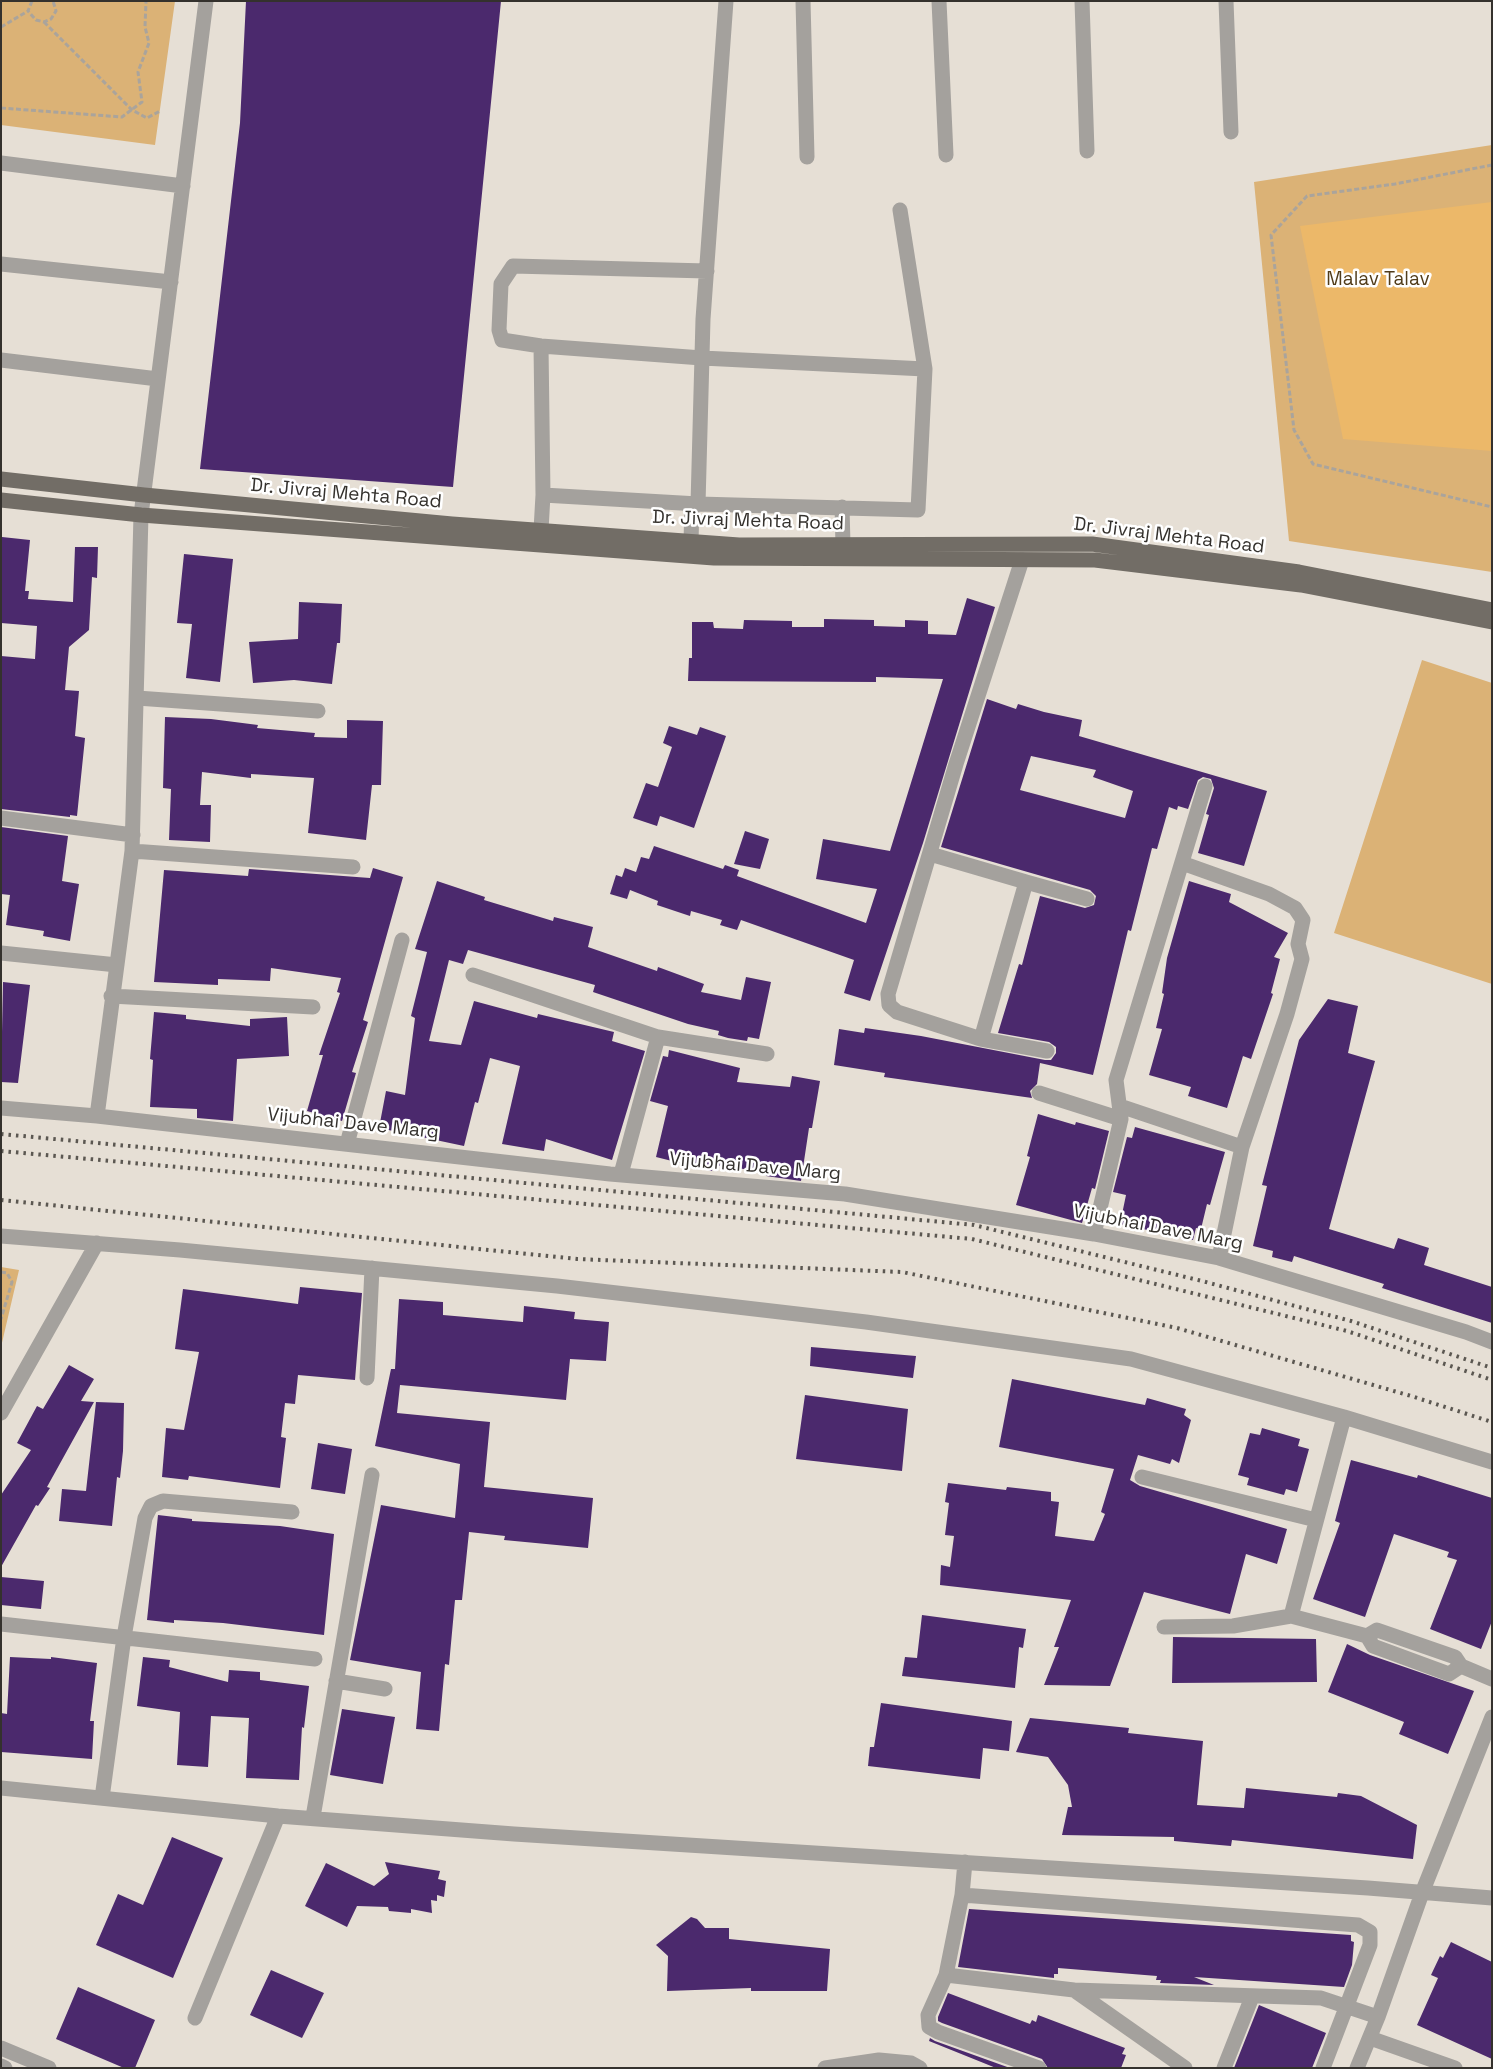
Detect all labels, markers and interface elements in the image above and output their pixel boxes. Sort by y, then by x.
park label: Malav Talav [1326,269,1430,291]
street label: Dr. Jivraj Mehta Road [249,474,443,514]
street label: Dr. Jivraj Mehta Road [652,506,844,536]
street label: Dr. Jivraj Mehta Road [1072,513,1266,559]
street label: Vijubhai Dave Marg [266,1104,440,1144]
street label: Vijubhai Dave Marg [668,1148,842,1186]
street label: Vijubhai Dave Marg [1071,1200,1245,1256]

